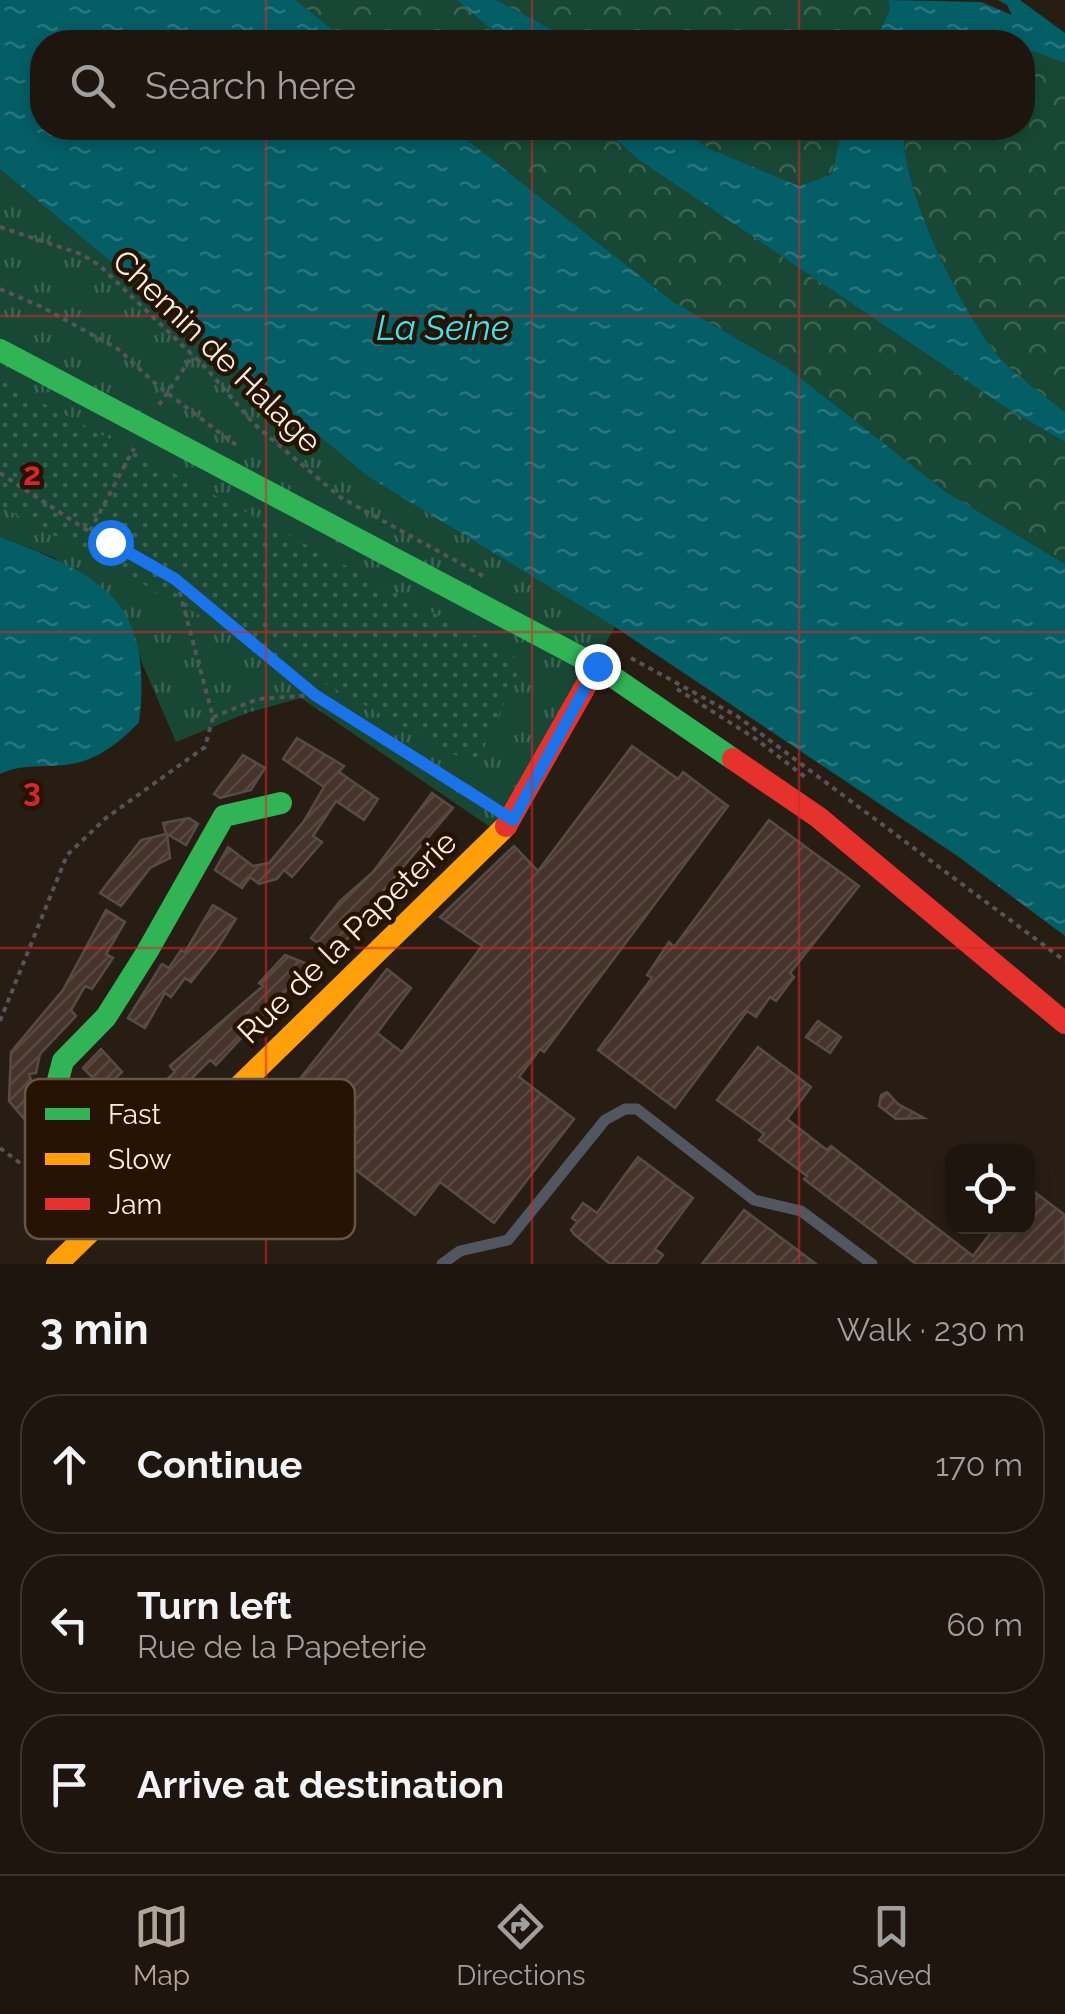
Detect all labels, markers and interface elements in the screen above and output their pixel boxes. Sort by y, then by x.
search box [30,30,1035,140]
icon: search [65,58,120,113]
text: Search here [145,63,356,108]
street label: Chemin de Halage [106,242,329,459]
water label: La Seine [376,307,510,348]
text: 2 [23,455,41,492]
route start [88,520,134,566]
route end [575,644,621,690]
text: 3 [23,771,41,808]
street label: Rue de la Papeterie [230,823,464,1051]
legend [25,1079,355,1239]
text: Fast [108,1098,161,1131]
text: Slow [108,1143,172,1176]
map controls [945,1144,1035,1234]
button: locate [945,1144,1035,1234]
text: Jam [108,1188,162,1221]
text: 3 min [40,1305,149,1354]
text: Walk · 230 m [837,1311,1025,1348]
icon: ahead [42,1437,97,1492]
text: Continue [137,1442,302,1487]
text: 170 m [935,1446,1023,1483]
text: Turn left [137,1583,292,1628]
icon: left [42,1597,97,1652]
text: 60 m [947,1606,1023,1643]
text: Rue de la Papeterie [137,1628,427,1665]
icon: arrive [42,1757,97,1812]
text: Arrive at destination [137,1762,504,1807]
tab: Map [133,1899,190,1992]
tab: Directions [456,1899,586,1992]
tab: Saved [852,1899,932,1992]

